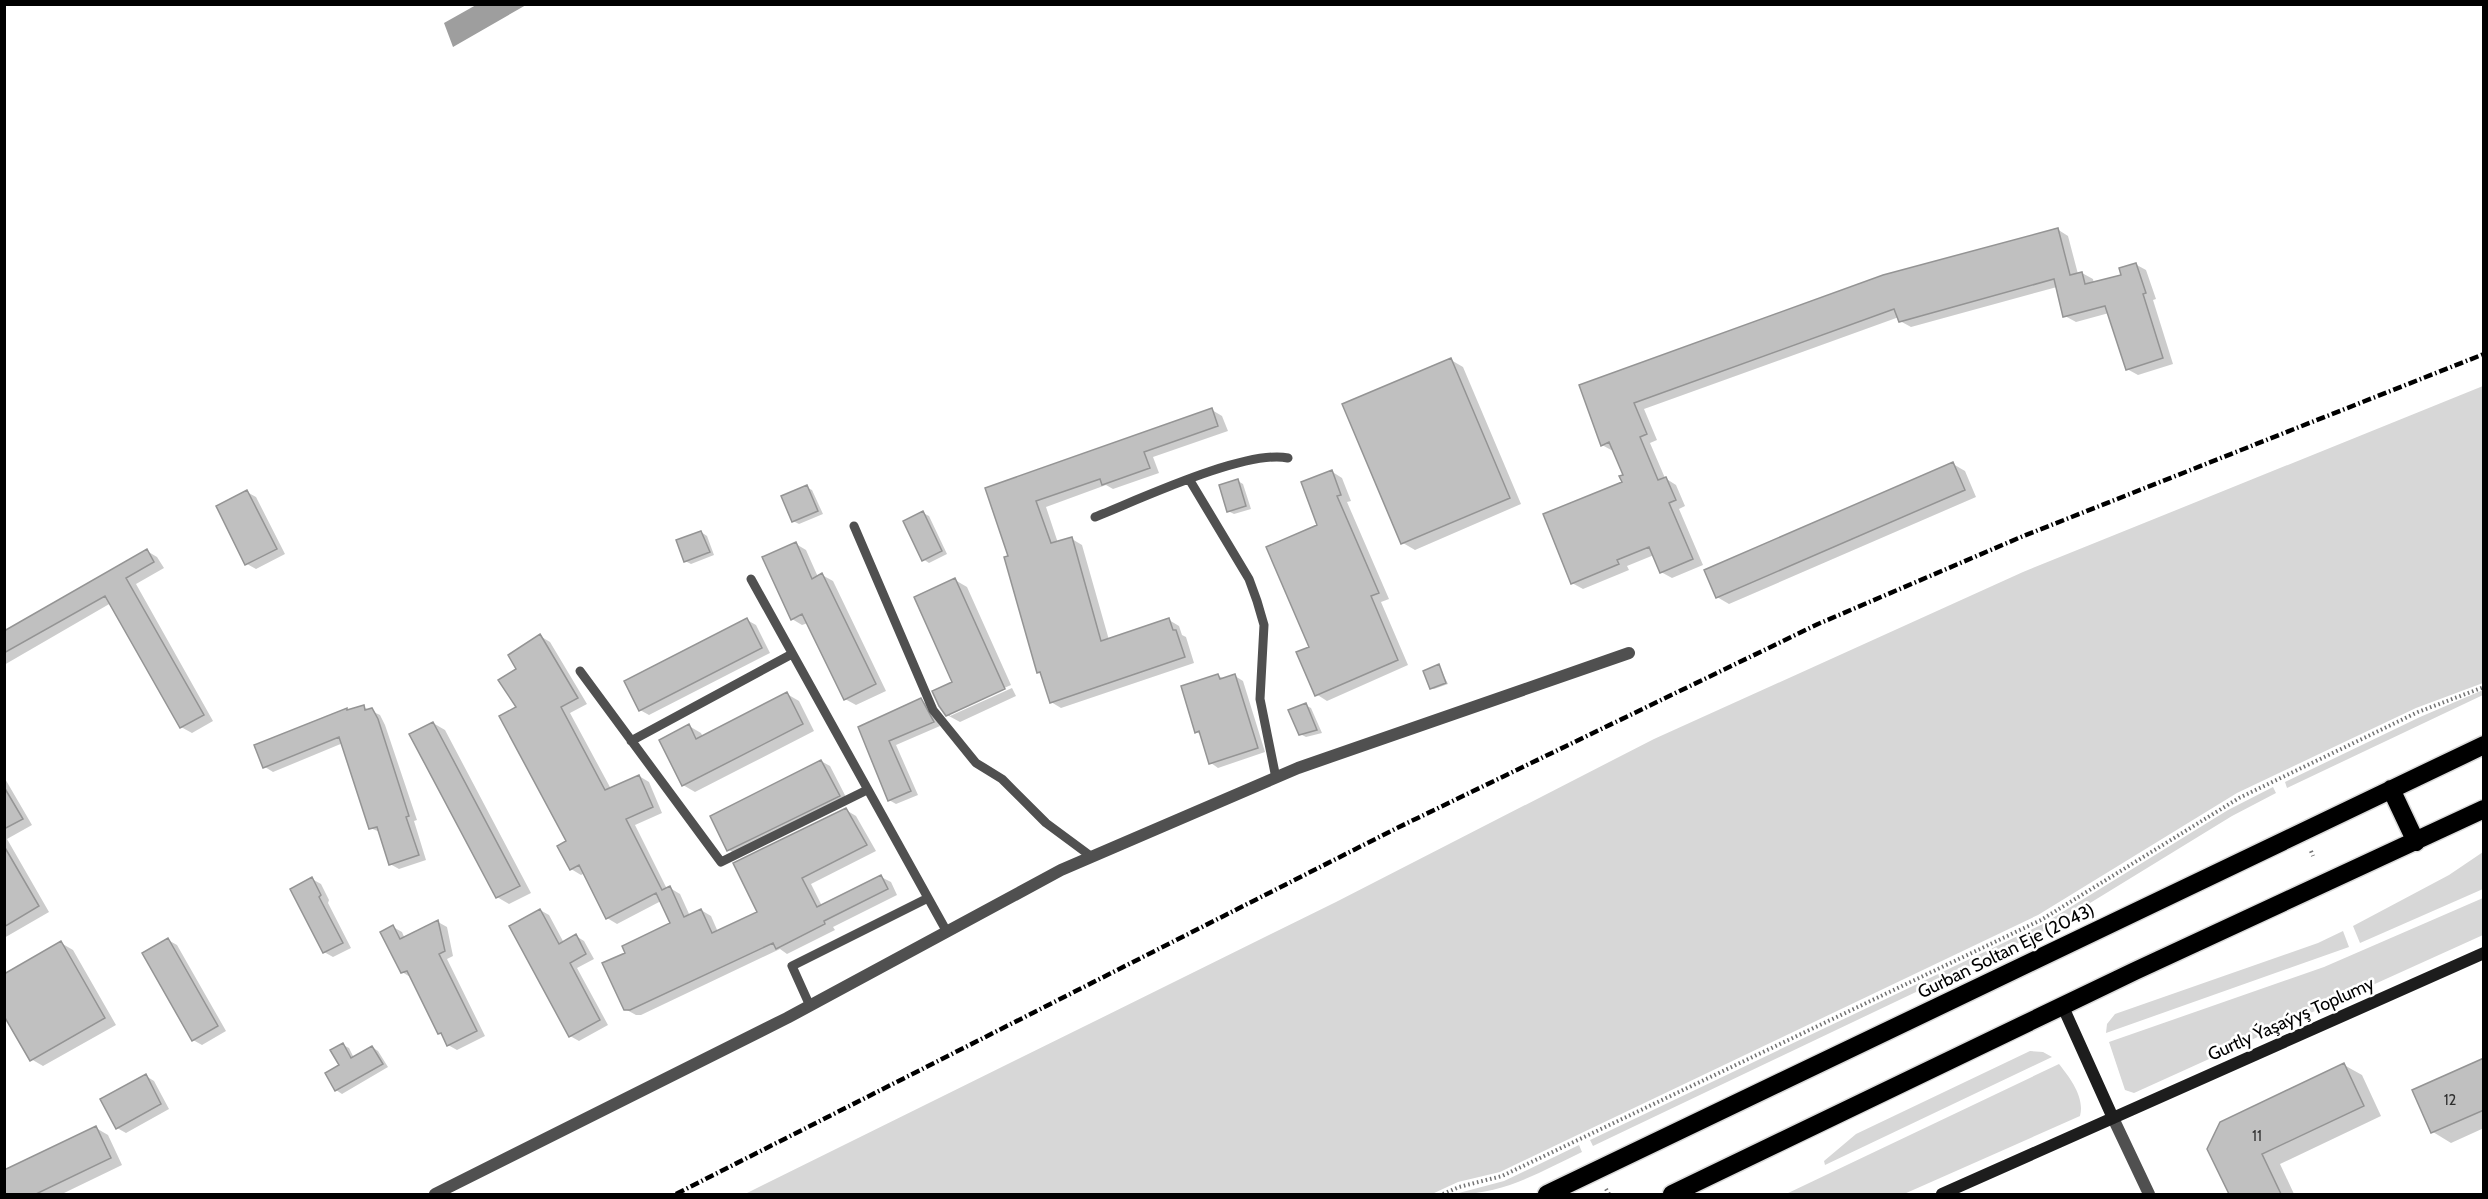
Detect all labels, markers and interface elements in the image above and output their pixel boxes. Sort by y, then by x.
street label: Gurban Soltan Eje (2043) [1914,899,2098,1003]
street label: Gurtly Ýaşaýyş Toplumy [2204,972,2378,1066]
house number: 12 [2444,1091,2457,1109]
house number: 11 [2252,1127,2262,1145]

